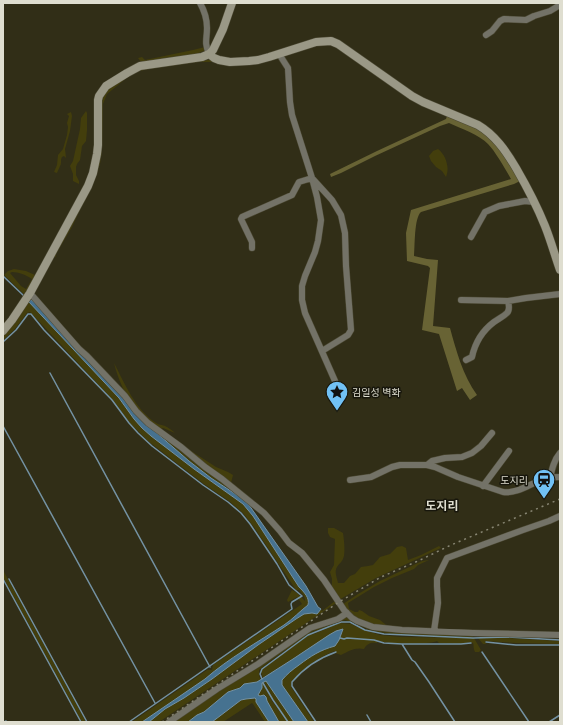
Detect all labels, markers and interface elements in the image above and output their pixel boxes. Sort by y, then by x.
place icon: 김일성 벽화 [324,379,350,412]
place label: 김일성 벽화 [352,386,401,399]
station icon: 도지리 [531,467,557,500]
place label: 도지리 [500,474,528,487]
district label: 도지리 [425,498,459,513]

